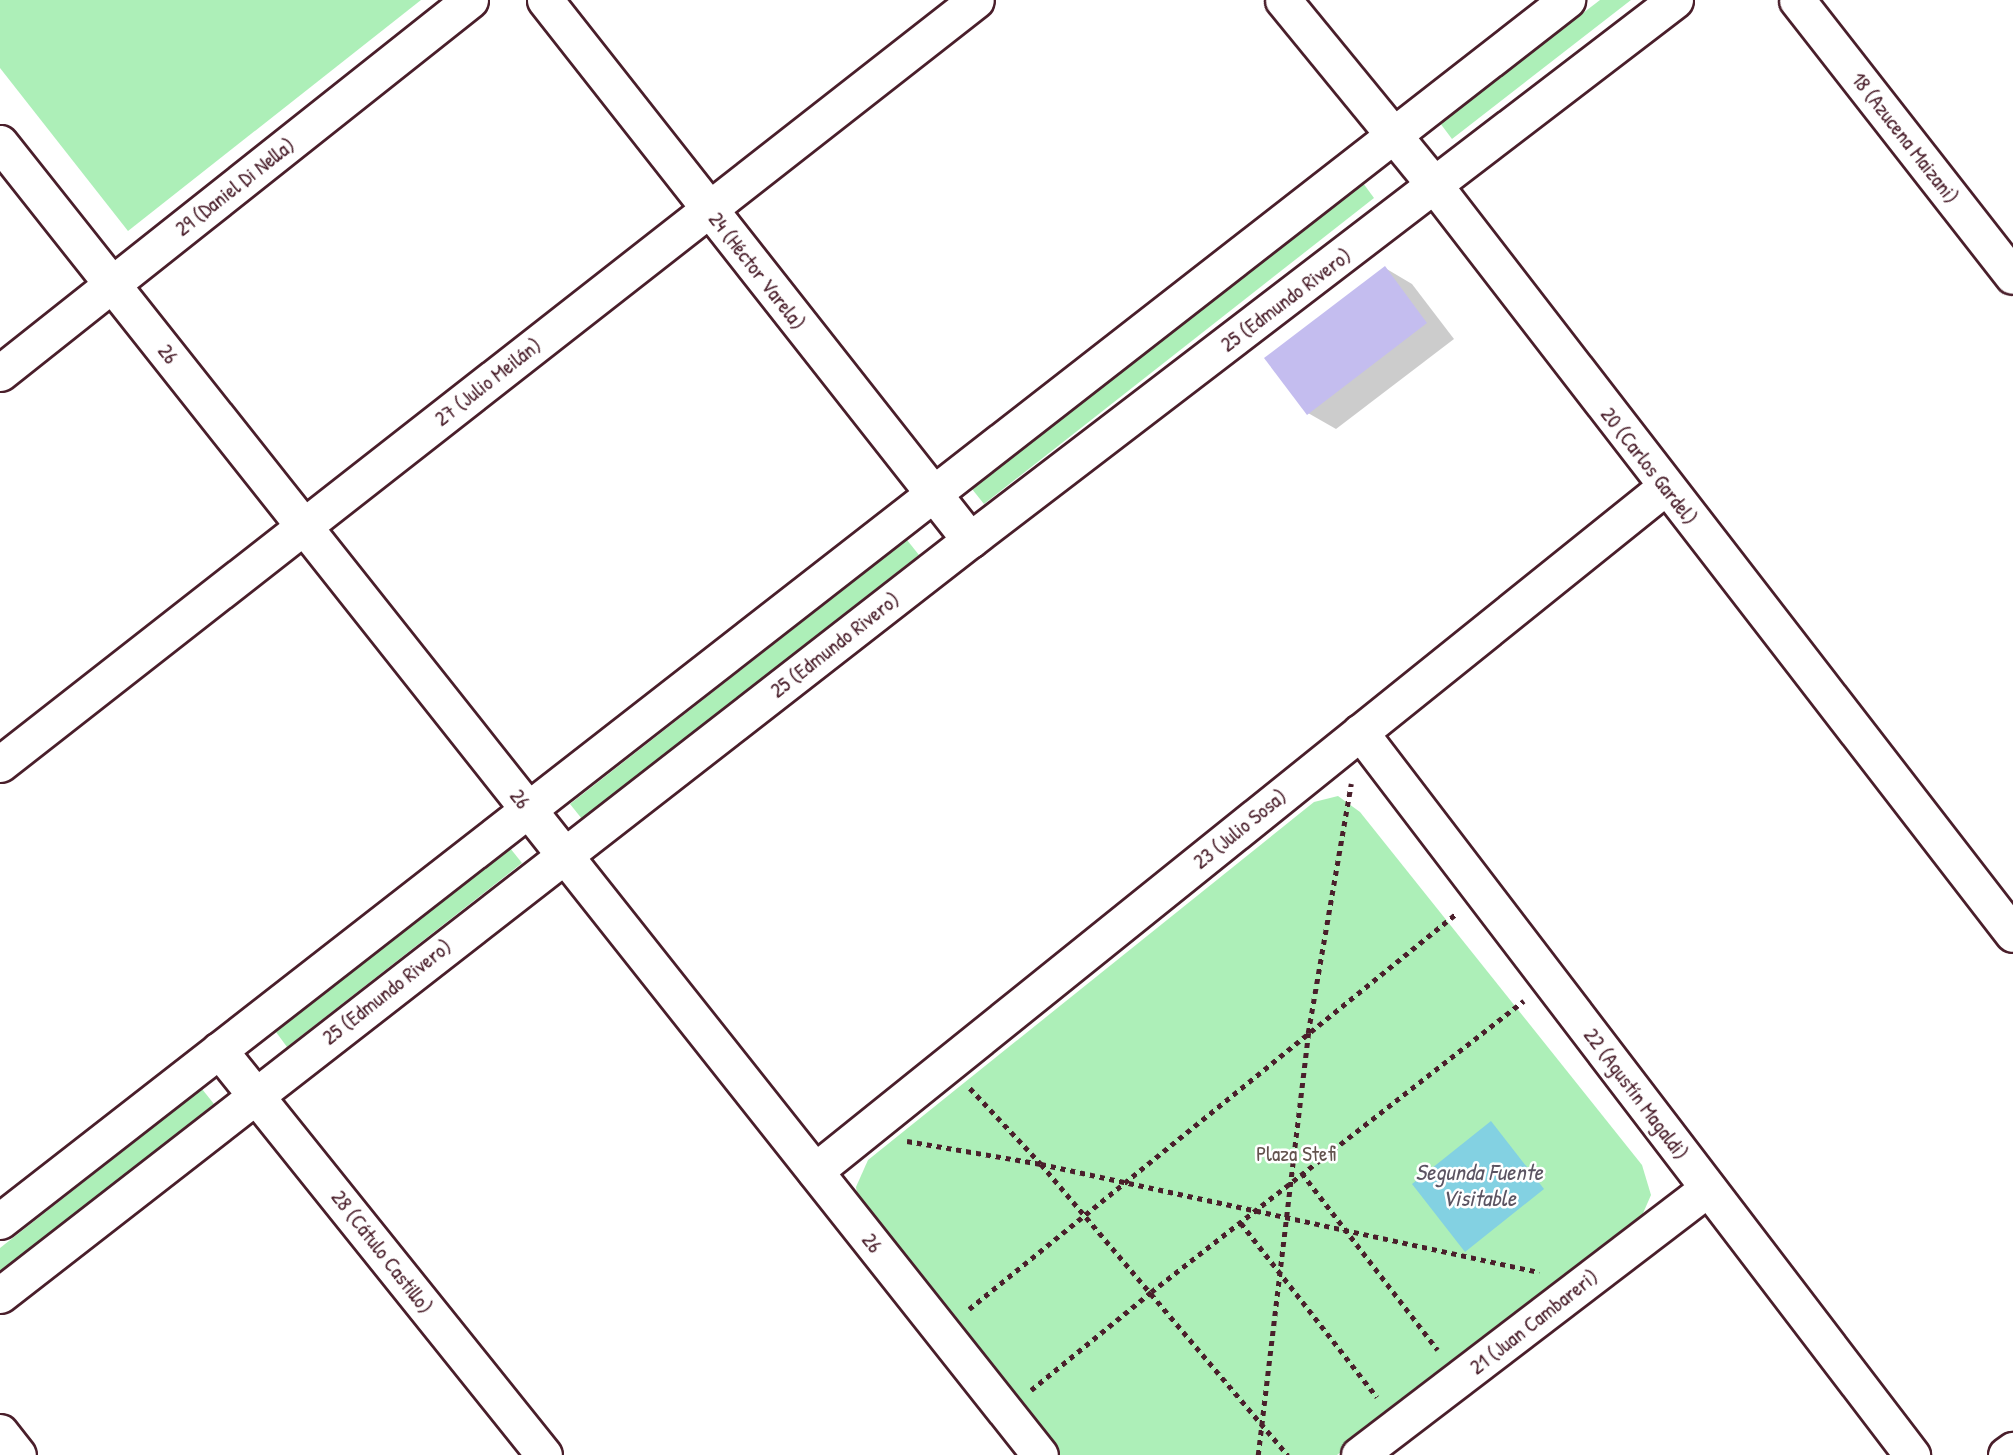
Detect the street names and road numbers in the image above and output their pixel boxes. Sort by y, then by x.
street label: 18 (Azucena Maizani) [1846,67,1964,209]
street label: 29 (Daniel Di Nella) [170,133,300,241]
street label: 24 (Héctor Varela) [703,207,811,335]
street label: 25 (Edmundo Rivero) [1216,243,1356,357]
street label: 27 (Julio Meilán) [430,333,546,431]
street label: 26 [152,339,184,369]
street label: 20 (Carlos Gardel) [1595,402,1703,530]
street label: 25 (Edmundo Rivero) [765,587,905,703]
street label: 26 [504,784,536,814]
street label: 23 (Julio Sosa) [1188,784,1292,874]
street label: 25 (Edmundo Rivero) [317,934,457,1050]
street label: 22 (Agustín Magaldi) [1578,1023,1694,1165]
street label: 28 (Cátulo Castillo) [326,1185,438,1319]
street label: 26 [856,1228,888,1258]
street label: 21 (Juan Cambareri) [1465,1264,1603,1380]

